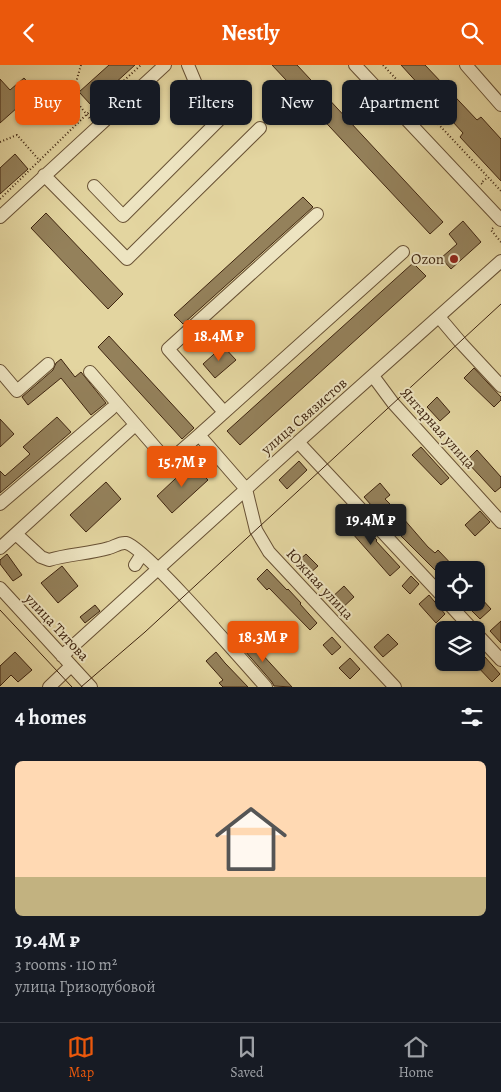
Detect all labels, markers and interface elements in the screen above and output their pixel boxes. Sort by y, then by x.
text: Nestly [221,18,280,48]
icon: back [15,19,43,47]
icon: search [458,19,486,47]
chip: Buy [15,80,80,125]
chip: Rent [90,80,160,125]
chip: Filters [170,80,252,125]
chip: New [262,80,332,125]
chip: Apartment [342,80,457,125]
place label: Ozon [411,249,444,269]
marker: Ozon [448,253,460,265]
pin: 18.4M ₽ [173,319,265,362]
text: 18.4M ₽ [194,325,244,347]
street label: улица Связистов [256,373,351,460]
street label: Янтарная улица [396,383,480,473]
pin: 15.7M ₽ [136,445,228,488]
text: 15.7M ₽ [158,451,206,473]
pin: 19.4M ₽ [325,503,417,546]
text: 19.4M ₽ [346,509,396,531]
street label: Южная улица [282,544,358,624]
map controls [435,561,485,671]
button: locate [435,561,485,611]
street label: улица Титова [20,588,94,665]
pin: 18.3M ₽ [217,621,309,663]
button: layers [435,621,485,671]
text: 18.3M ₽ [238,626,288,648]
text: 4 homes [15,703,87,731]
icon: filters [458,703,486,731]
icon: home [206,794,296,884]
text: 19.4M ₽ [15,926,80,954]
text: 3 rooms · 110 m² [15,954,117,976]
text: улица Гризодубовой [15,976,156,998]
tab: Map [67,1033,95,1082]
tab: Saved [230,1033,264,1082]
tab: Home [398,1033,434,1082]

